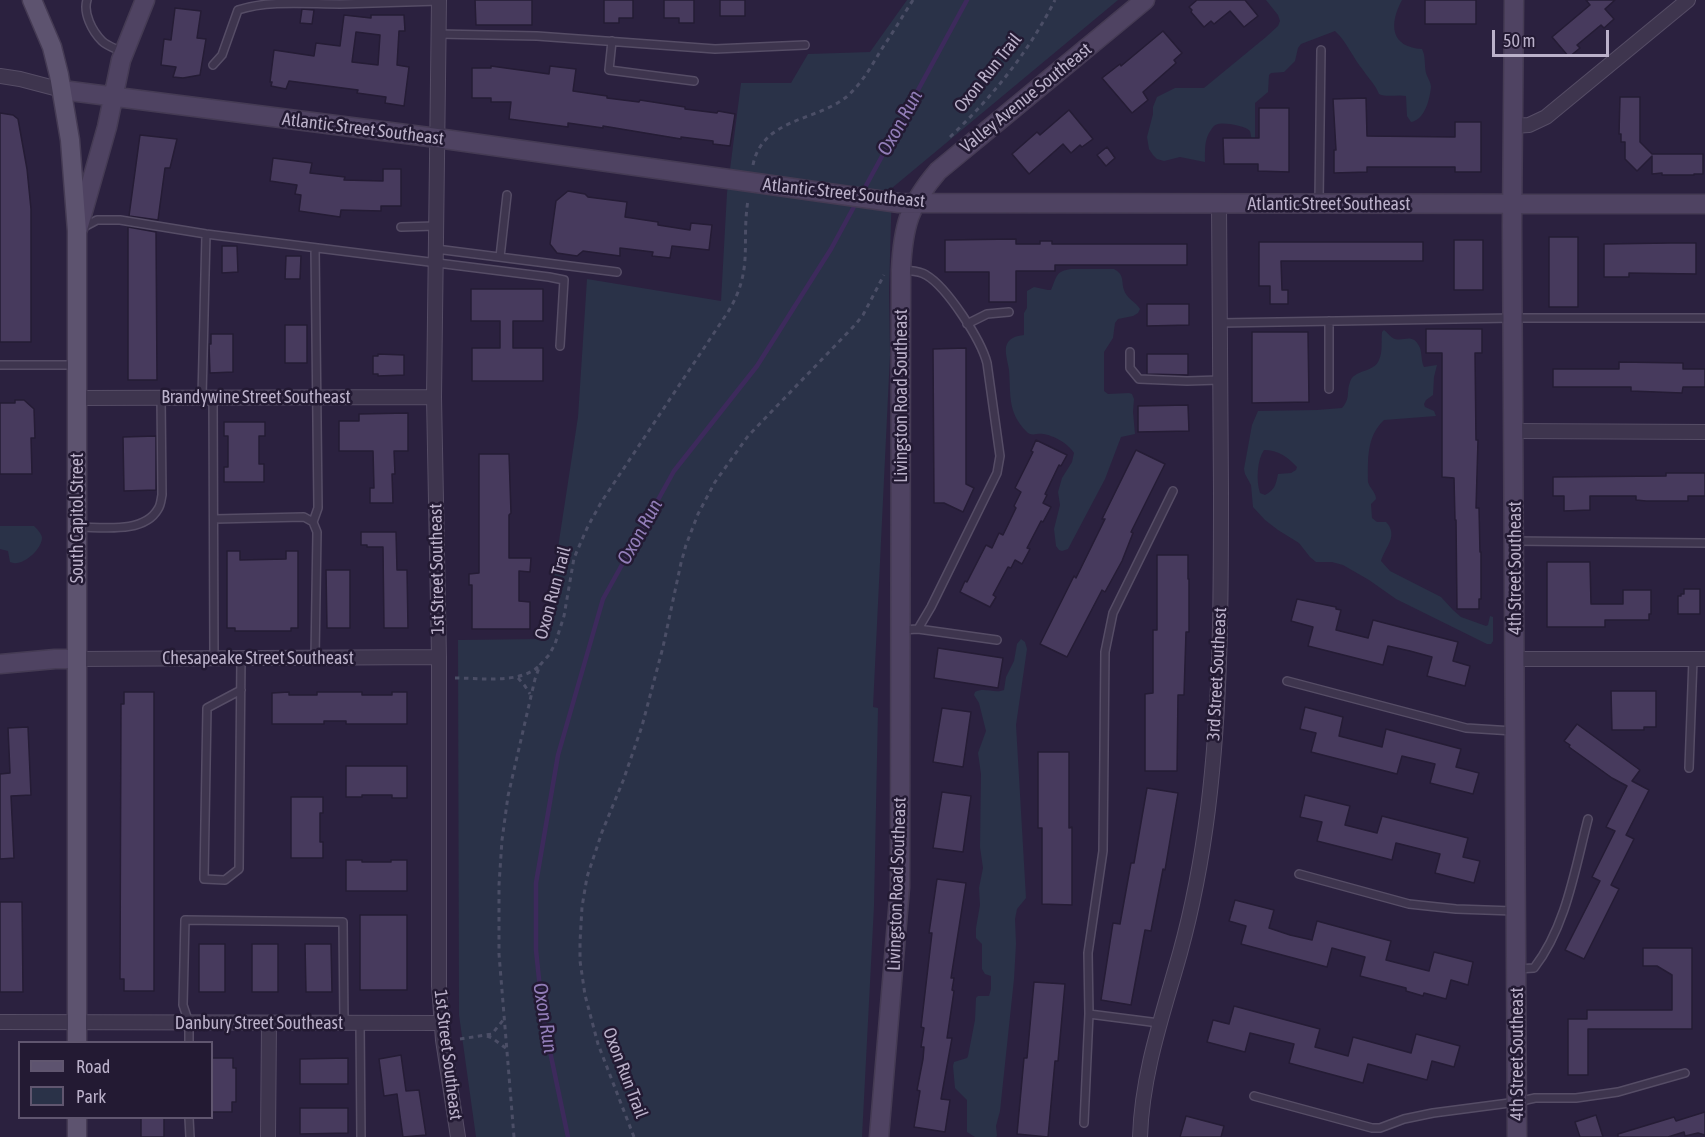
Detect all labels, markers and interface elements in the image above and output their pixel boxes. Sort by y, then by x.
scale bar [1495,18,1612,56]
street label: Oxon Run Trail [950,29,1026,117]
text: 50 m [1503,30,1535,51]
street label: Valley Avenue Southeast [956,38,1096,158]
water label: Oxon Run [872,86,928,160]
street label: Atlantic Street Southeast [281,108,445,150]
street label: Atlantic Street Southeast [762,174,926,212]
street label: Atlantic Street Southeast [1248,193,1410,215]
street label: Livingston Road Southeast [890,309,912,483]
street label: Brandywine Street Southeast [161,386,351,408]
street label: South Capitol Street [66,453,88,583]
water label: Oxon Run [612,495,668,569]
street label: 4th Street Southeast [1504,501,1526,635]
street label: 1st Street Southeast [425,503,449,635]
street label: Oxon Run Trail [530,544,576,642]
street label: 3rd Street Southeast [1203,607,1231,741]
street label: Chesapeake Street Southeast [162,647,354,669]
street label: Livingston Road Southeast [883,797,911,971]
water label: Oxon Run [528,981,562,1055]
street label: 4th Street Southeast [1506,987,1528,1121]
street label: 1st Street Southeast [429,989,467,1121]
street label: Danbury Street Southeast [175,1012,343,1034]
street label: Oxon Run Trail [598,1025,652,1121]
legend [18,1041,213,1119]
text: Road [76,1056,110,1077]
text: Park [76,1086,106,1107]

